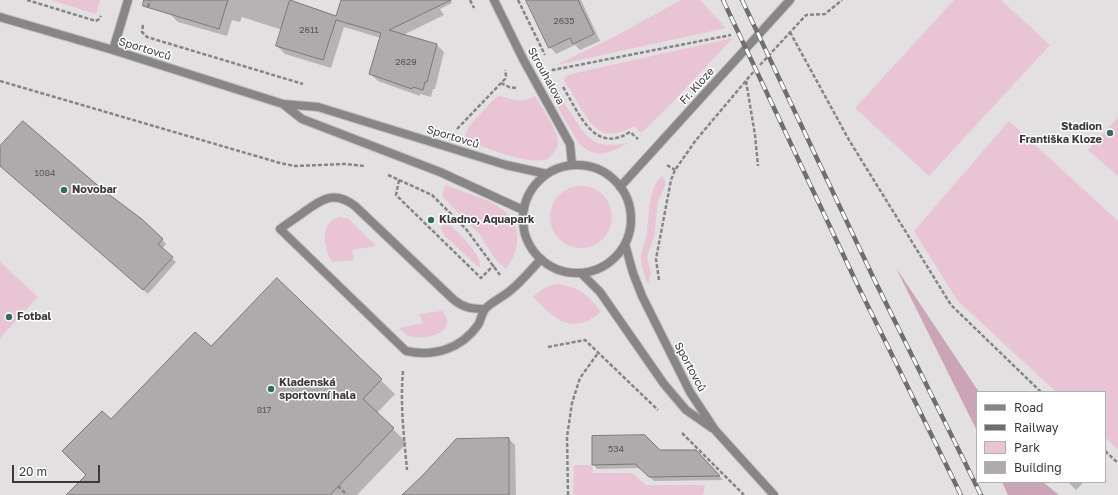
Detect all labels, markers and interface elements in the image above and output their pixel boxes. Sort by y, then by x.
house number: 2635 [553,16,575,26]
house number: 2611 [299,25,319,35]
street label: Sportovců [117,35,173,63]
street label: Strouhalova [525,45,567,107]
house number: 2629 [395,57,417,67]
street label: Fr. Kloze [677,65,717,107]
place label: Stadion Františka Kloze [1019,120,1102,146]
street label: Sportovců [425,123,481,151]
marker: Stadion Františka Kloze [1105,128,1115,138]
house number: 1084 [35,168,55,178]
place label: Novobar [72,183,117,197]
marker: Novobar [59,185,69,195]
place label: Kladno, Aquapark [439,213,534,227]
marker: Kladno, Aquapark [426,215,436,225]
place label: Fotbal [17,310,51,324]
marker: Fotbal [4,312,14,322]
street label: Sportovců [671,340,709,394]
place label: Kladenská sportovní hala [279,376,356,402]
marker: Kladenská sportovní hala [266,384,276,394]
legend [976,391,1106,483]
text: Road [1014,400,1043,415]
house number: 817 [257,405,271,415]
text: Railway [1014,420,1059,435]
text: Park [1014,440,1040,455]
house number: 534 [608,444,624,454]
scale bar [14,457,102,483]
text: Building [1014,460,1062,475]
text: 20 m [19,464,47,479]

